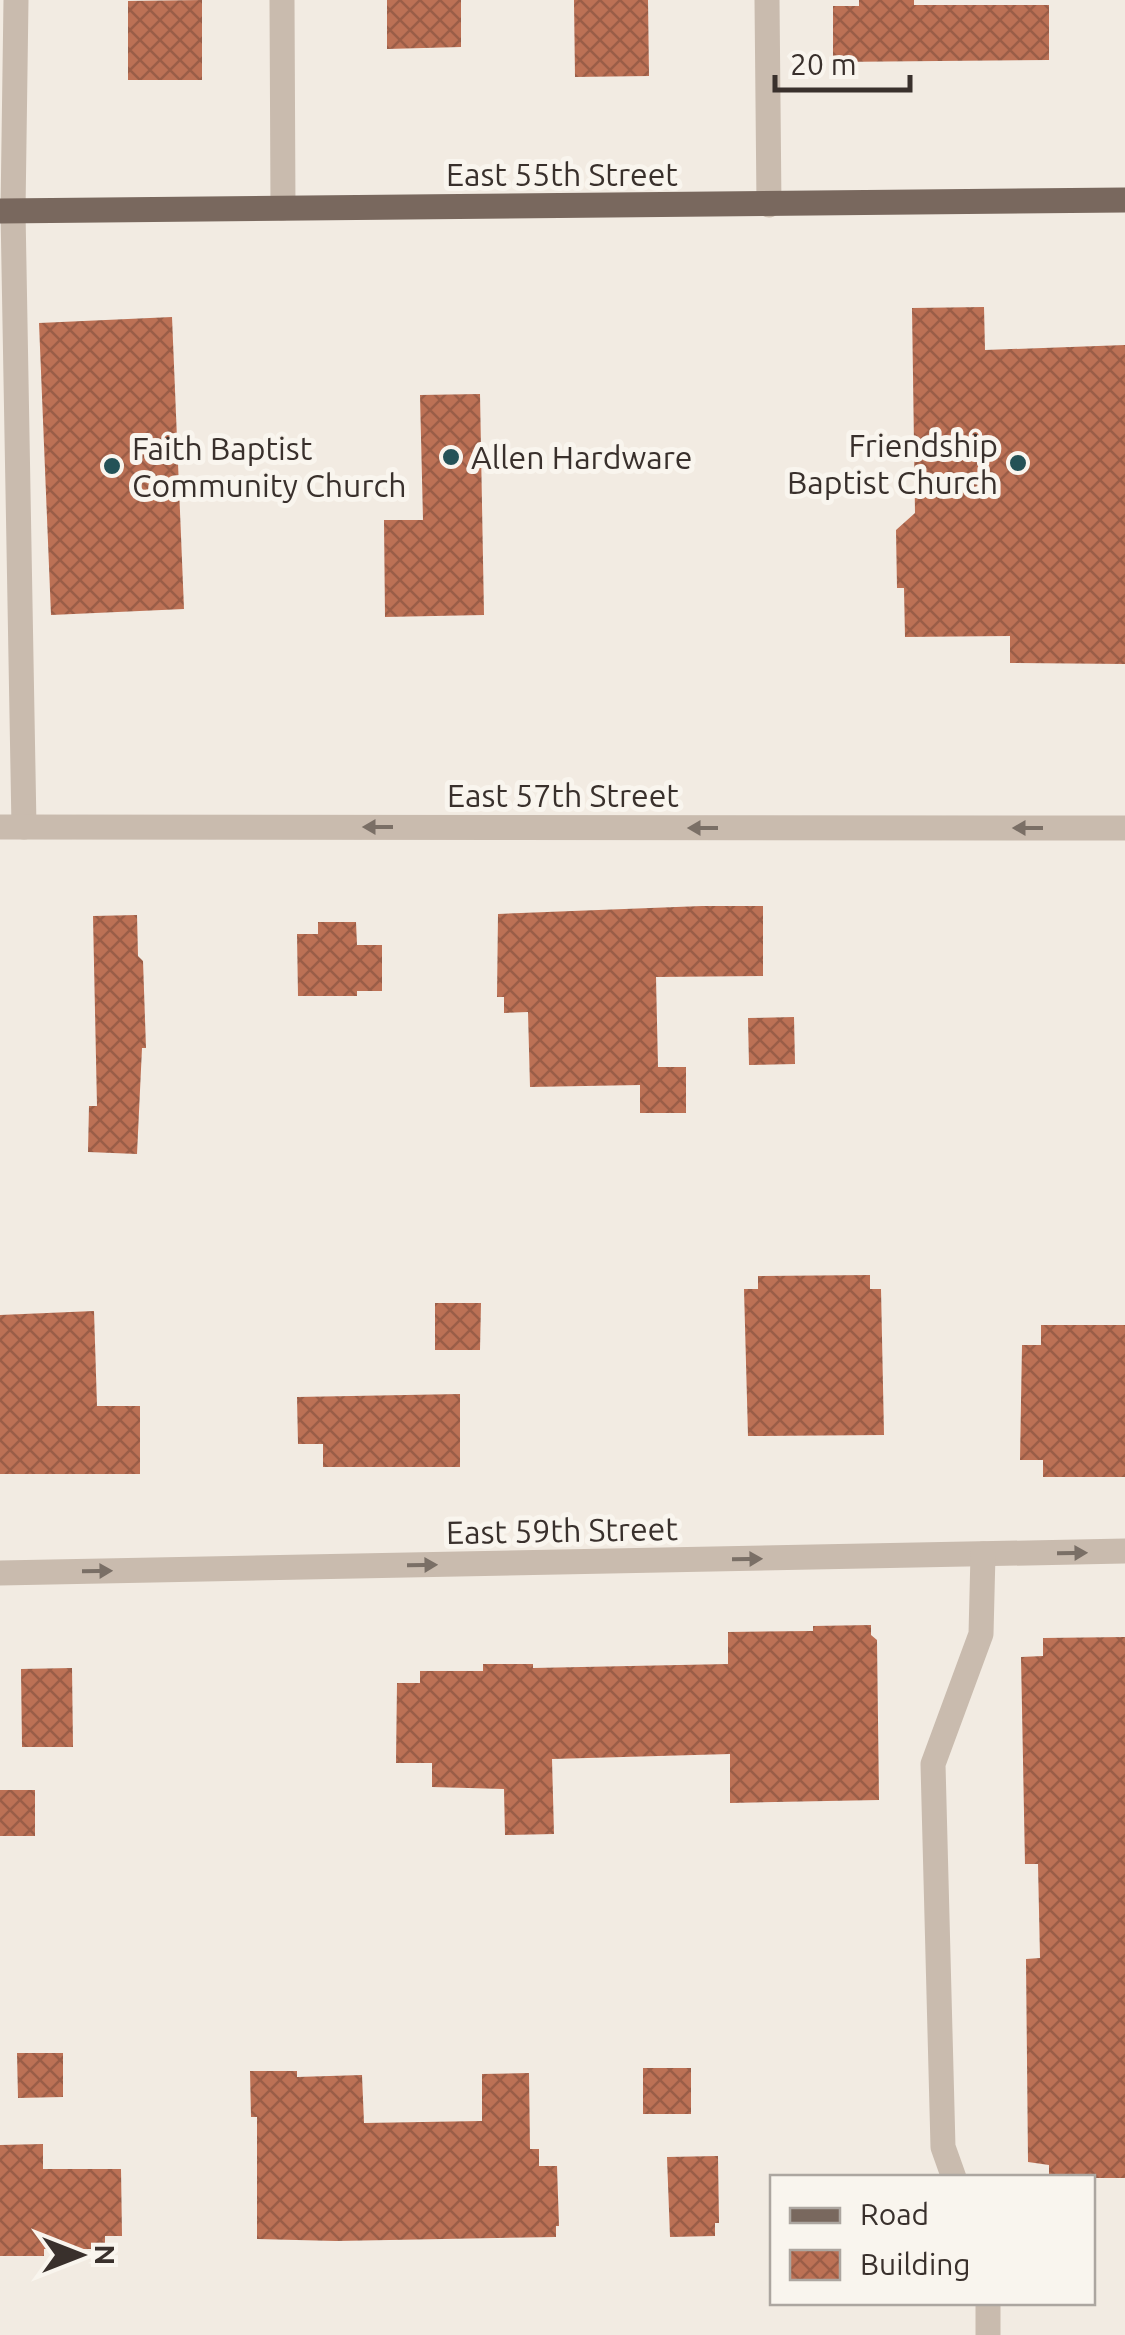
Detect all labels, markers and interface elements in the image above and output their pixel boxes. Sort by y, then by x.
scale bar [775,30,910,92]
text: 20 m [790,47,857,81]
street label: East 55th Street [446,156,678,192]
place label: Friendship Baptist Church [787,427,998,500]
place label: Faith Baptist Community Church [132,430,407,503]
place label: Allen Hardware [471,439,692,475]
marker: Allen Hardware [440,446,462,468]
marker: Friendship Baptist Church [1007,452,1029,474]
marker: Faith Baptist Community Church [101,455,123,477]
street label: East 57th Street [447,777,679,813]
one-way arrow [361,819,393,835]
one-way arrow [686,820,718,836]
one-way arrow [1011,820,1043,836]
street label: East 59th Street [446,1510,679,1550]
one-way arrow [1057,1544,1089,1560]
one-way arrow [732,1551,764,1567]
one-way arrow [407,1557,439,1573]
one-way arrow [82,1563,114,1579]
legend [770,2175,1095,2305]
text: Road [860,2197,929,2231]
north arrow [30,2205,130,2305]
text: N [90,2245,121,2265]
text: Building [860,2247,971,2281]

